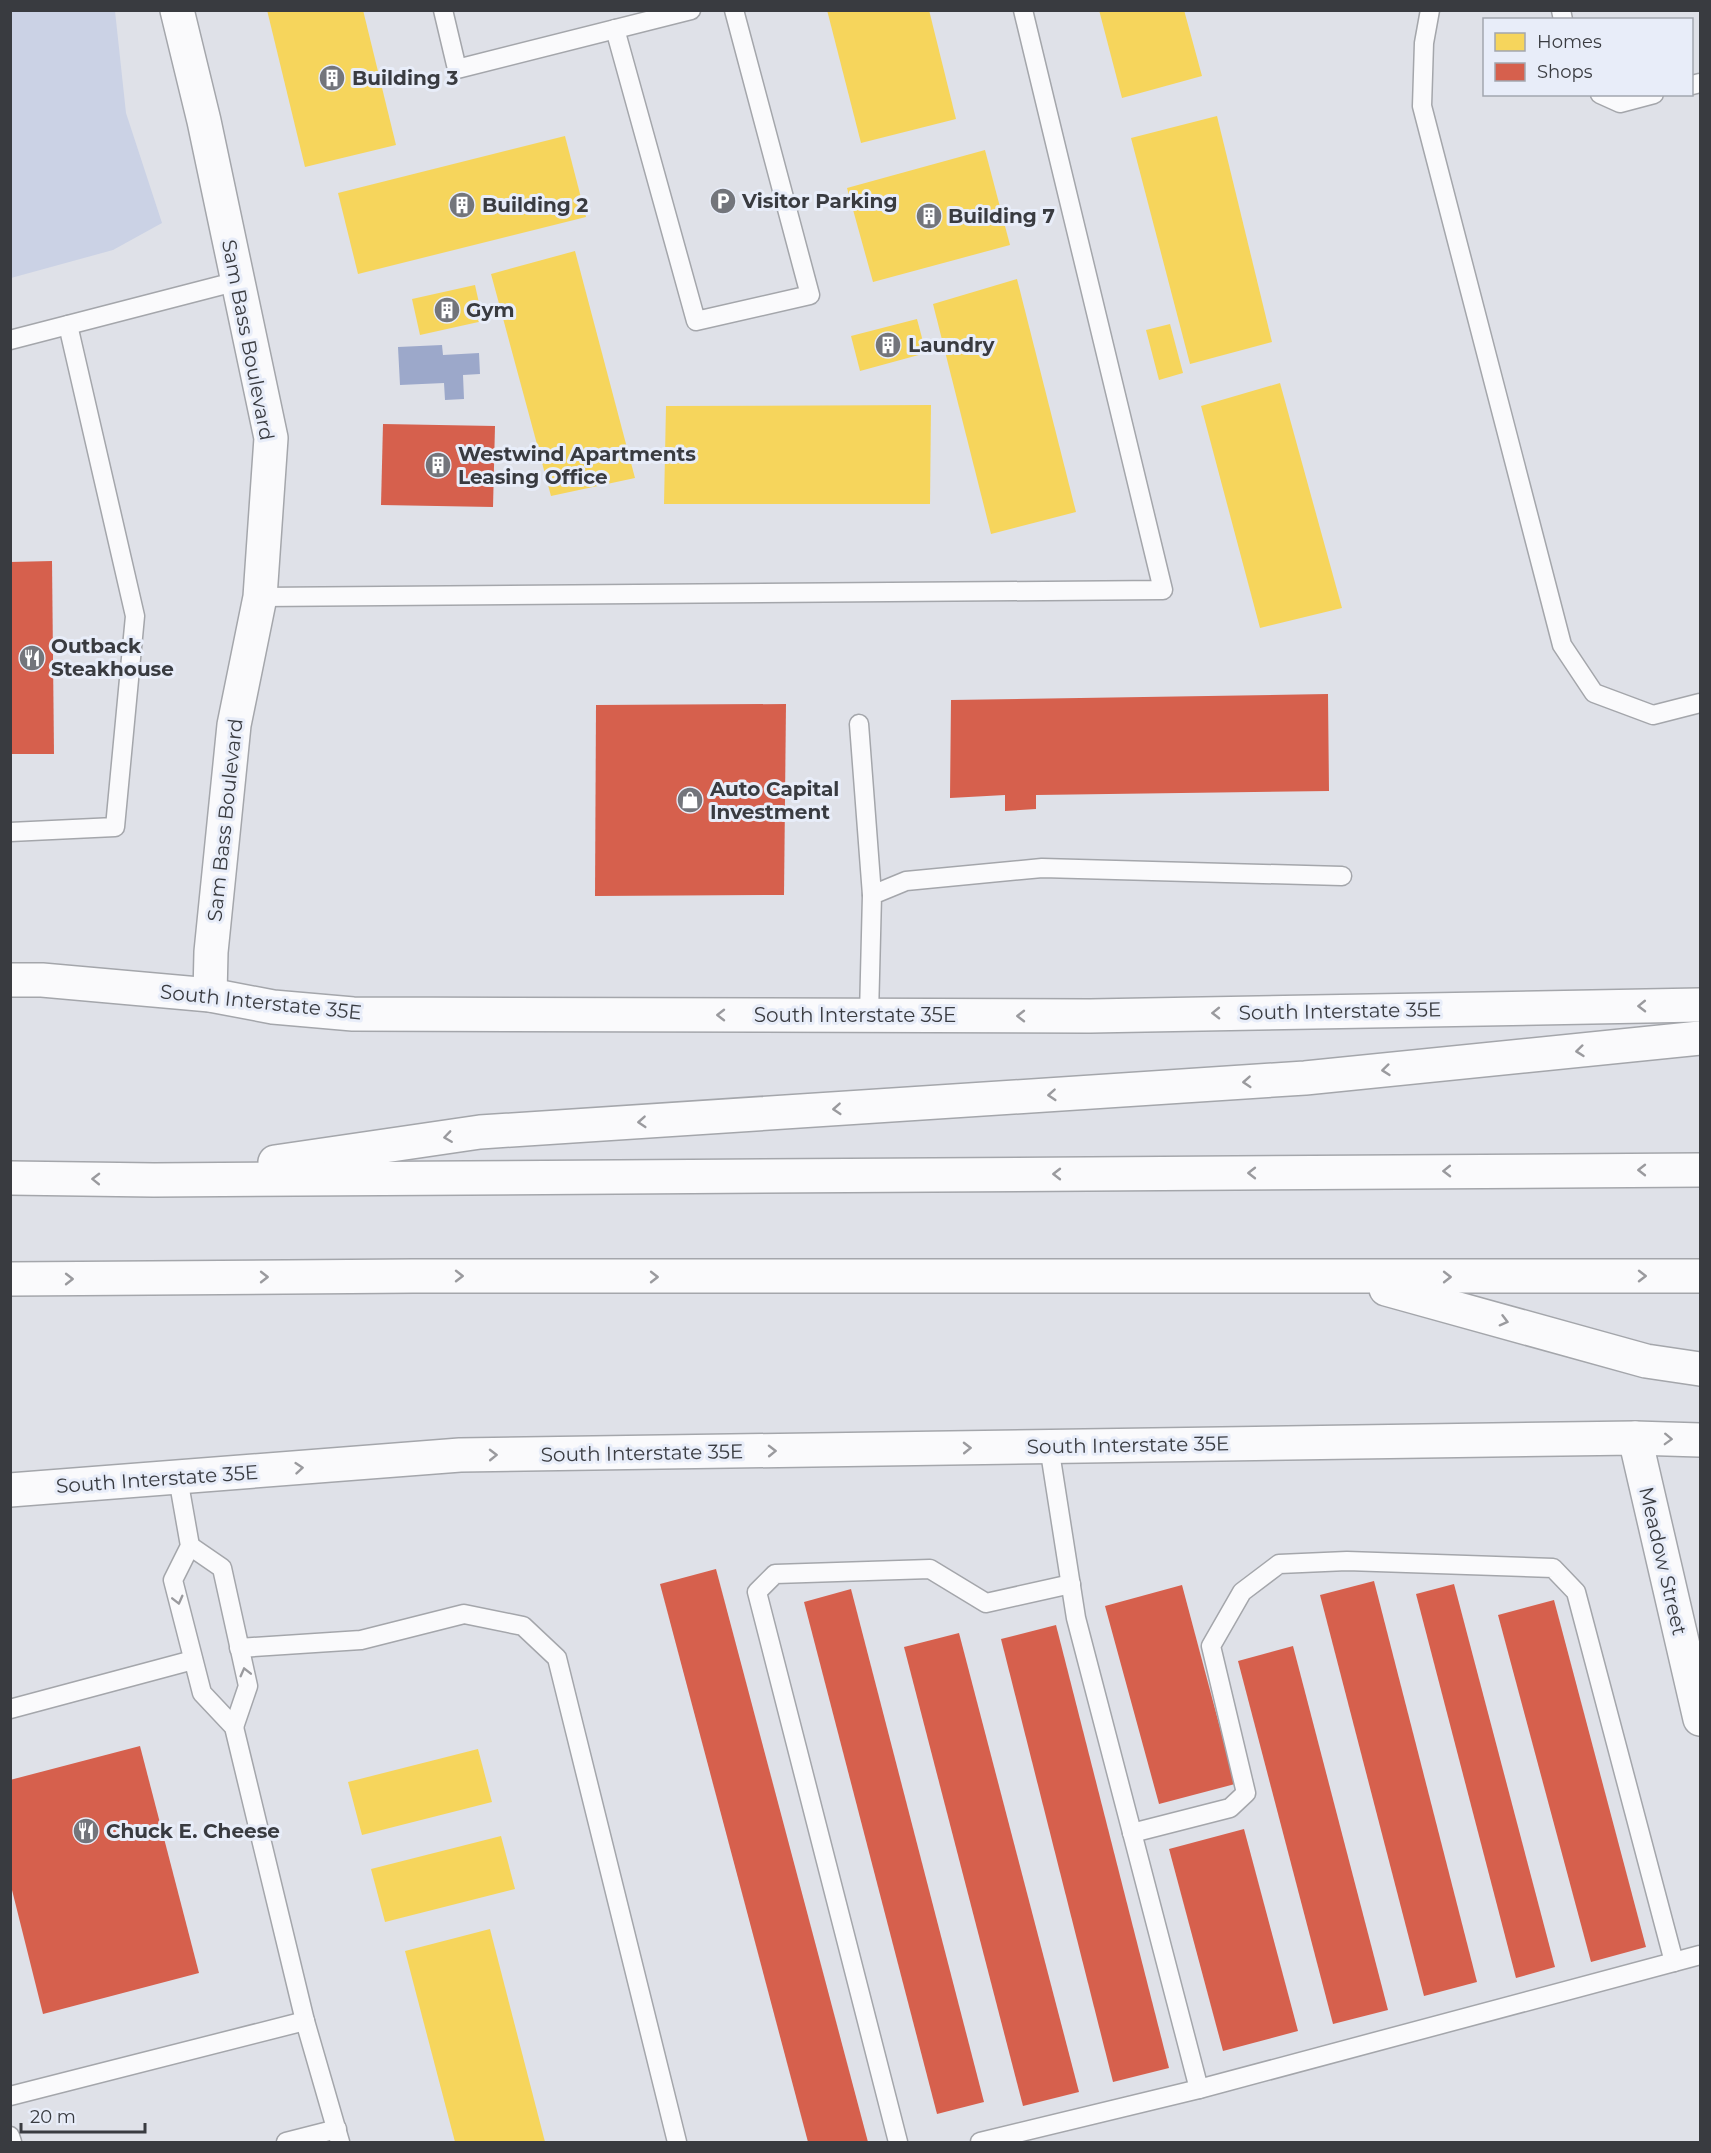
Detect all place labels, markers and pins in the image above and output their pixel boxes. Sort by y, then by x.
building icon: Building 3 [317,63,347,93]
place label: Building 3 [352,66,458,90]
parking icon: Visitor Parking [708,186,738,216]
place label: Visitor Parking [741,189,897,213]
building icon: Building 2 [447,190,477,220]
place label: Building 2 [482,193,588,217]
building icon: Building 7 [914,201,944,231]
place label: Building 7 [948,204,1055,228]
building icon: Gym [432,295,462,325]
place label: Gym [466,298,514,322]
building icon: Laundry [873,330,903,360]
place label: Laundry [908,333,996,357]
place label: Westwind Apartments Leasing Office [458,442,696,489]
building icon: Westwind Apartments Leasing Office [423,450,453,480]
place label: Outback Steakhouse [51,634,174,681]
restaurant icon: Outback Steakhouse [17,643,47,673]
place label: Auto Capital Investment [709,777,839,824]
shop icon: Auto Capital Investment [675,785,705,815]
restaurant icon: Chuck E. Cheese [71,1816,101,1846]
place label: Chuck E. Cheese [106,1819,280,1843]

